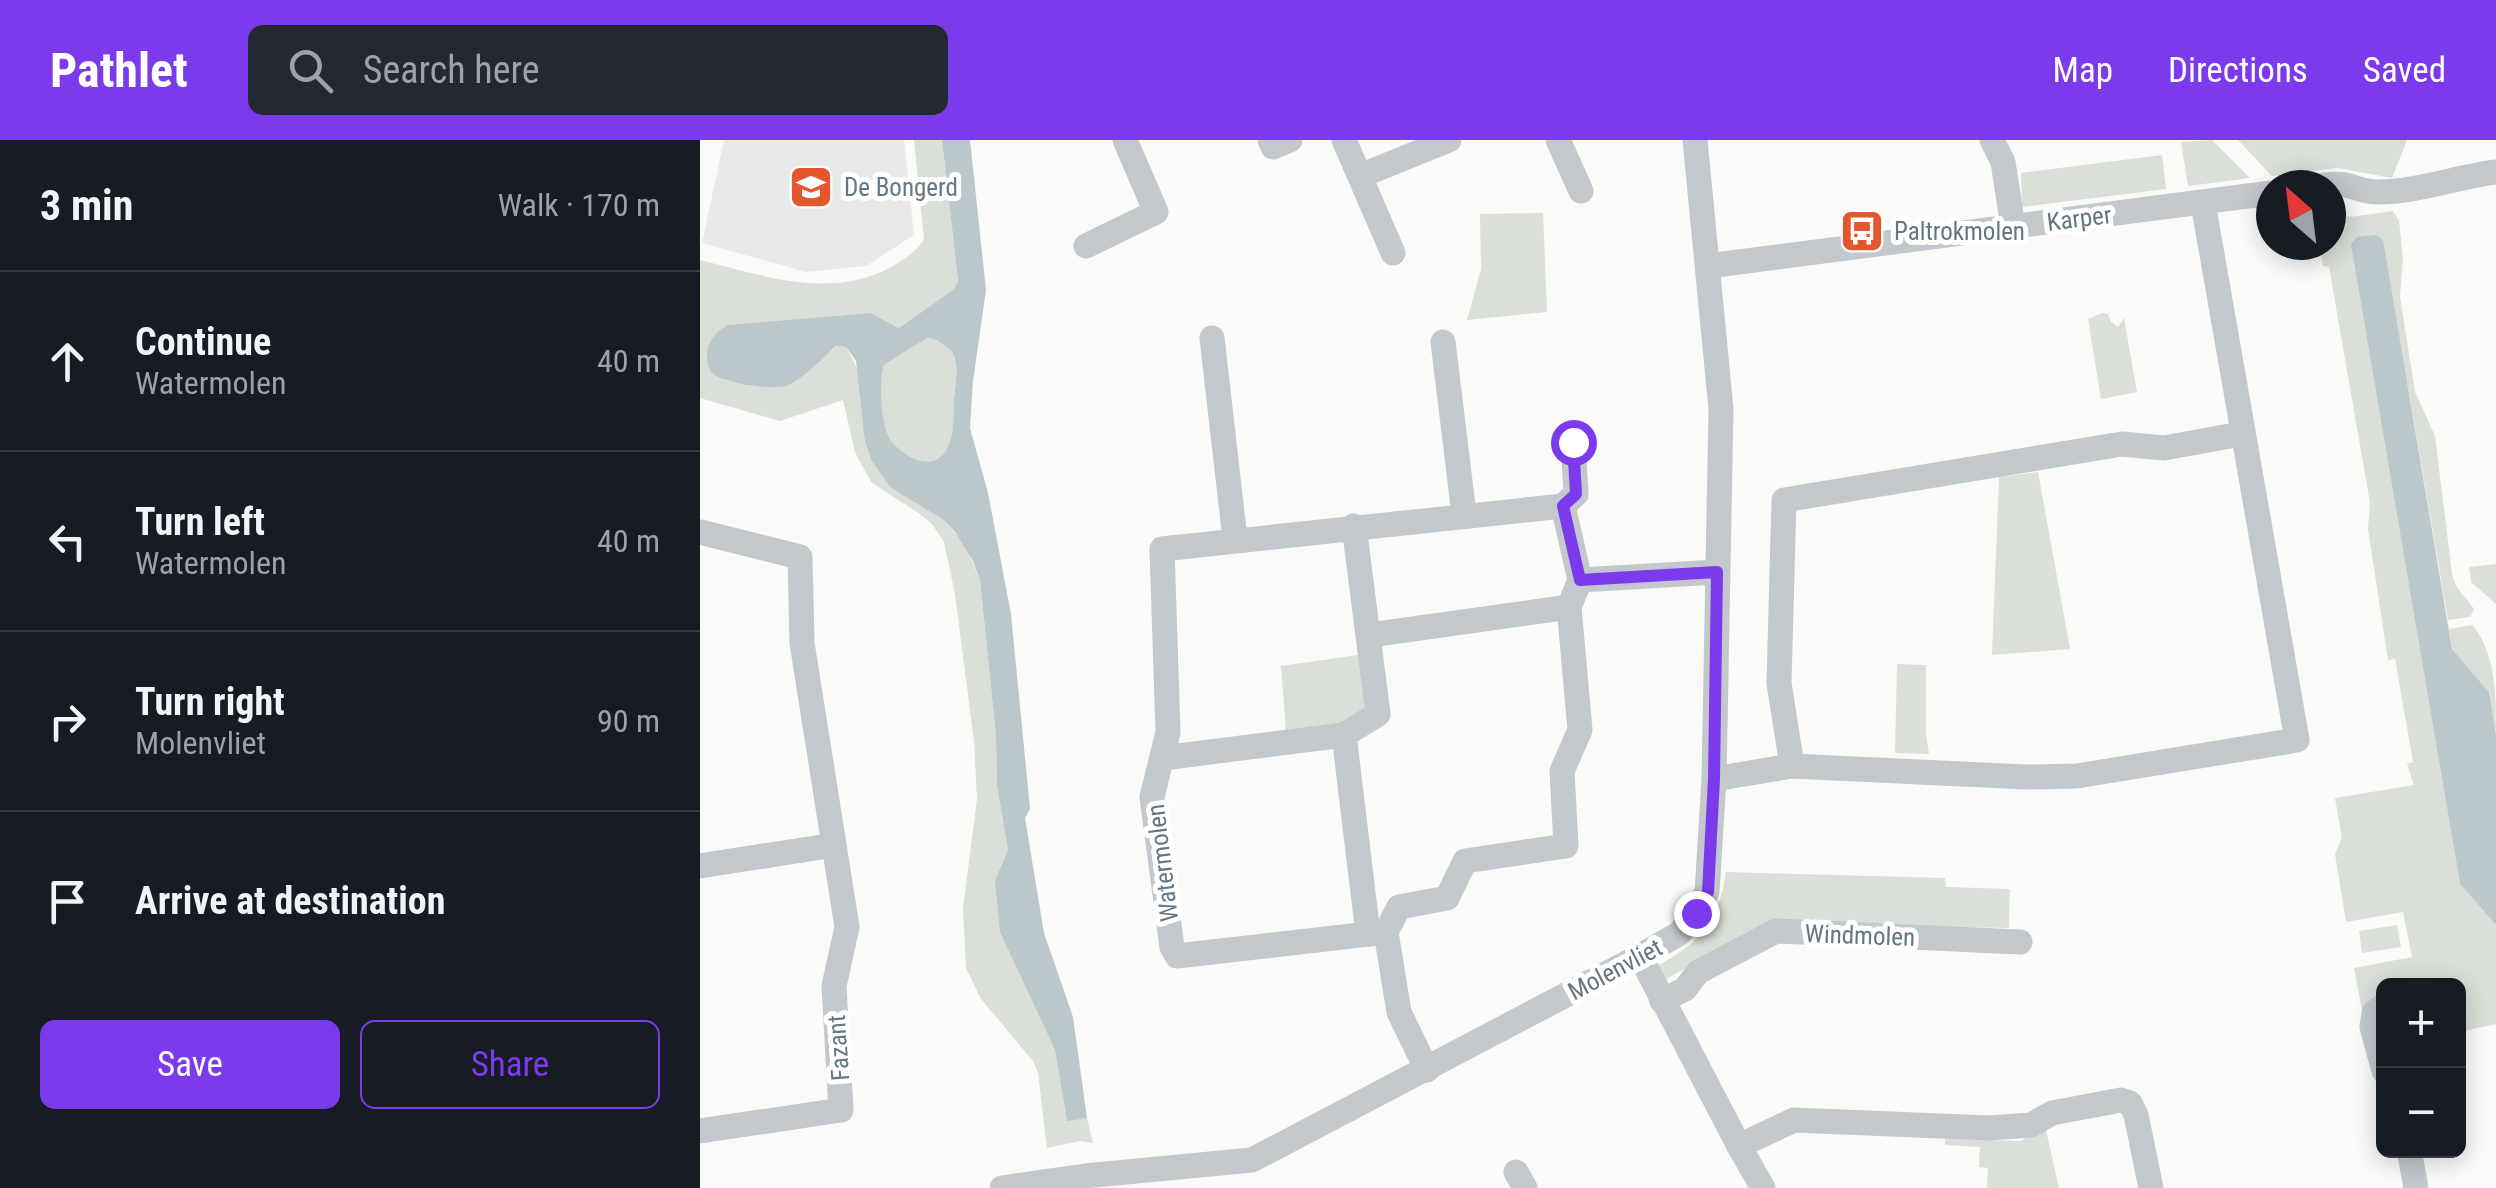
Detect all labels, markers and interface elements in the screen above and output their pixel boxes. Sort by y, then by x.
search box [248,25,948,115]
text: Pathlet [50,42,188,99]
icon: search [283,43,338,98]
text: Search here [363,48,540,92]
text: Map [2053,50,2113,91]
text: Directions [2168,50,2308,91]
text: Saved [2363,50,2446,91]
school or university icon: De Bongerd [788,164,834,210]
north arrow [2256,170,2346,260]
place label: De Bongerd [844,173,958,202]
text: 3 min [40,181,133,230]
text: Walk · 170 m [498,186,660,224]
street label: Karper [2045,200,2113,237]
bus stop icon: Paltrokmolen [1839,208,1885,254]
place label: Paltrokmolen [1894,217,2025,246]
text: Continue [135,320,271,364]
icon: ahead [40,334,95,389]
text: 40 m [597,342,660,380]
text: Watermolen [135,364,286,402]
route start [1551,420,1597,466]
text: Turn left [135,500,265,544]
icon: left [40,514,95,569]
text: 40 m [597,522,660,560]
text: Watermolen [135,544,286,582]
text: Turn right [135,680,285,724]
icon: right [40,694,95,749]
text: 90 m [597,702,660,740]
text: Molenvliet [135,724,266,762]
street label: Watermolen [1141,802,1184,923]
icon: arrive [40,874,95,929]
text: Arrive at destination [135,879,445,923]
route end [1674,891,1720,937]
street label: Windmolen [1804,919,1916,952]
street label: Molenvliet [1563,933,1667,1006]
map controls [2376,978,2466,1158]
button: + [2376,978,2466,1068]
street label: Fazant [822,1014,855,1082]
button: Save [40,1020,340,1109]
button: Share [360,1020,660,1109]
button: − [2376,1068,2466,1158]

